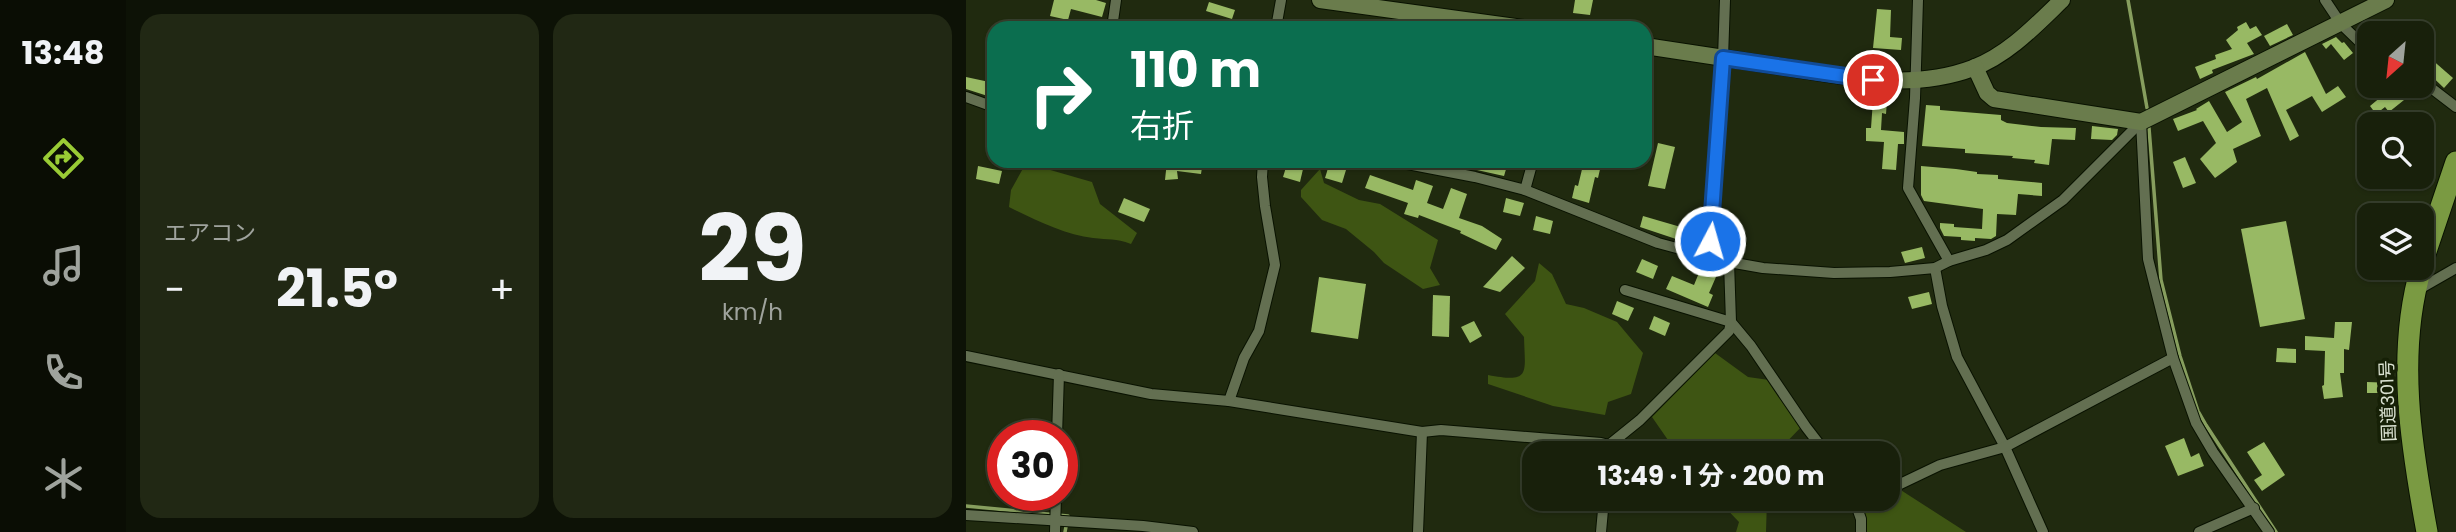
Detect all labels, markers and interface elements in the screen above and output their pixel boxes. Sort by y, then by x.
north arrow [2357,21,2434,98]
map controls [2357,21,2434,280]
text: 13:48 [22,30,104,75]
text: 110 m [1130,36,1261,104]
icon: right [1015,49,1106,140]
pin [1843,50,1903,110]
icon: arrive [1854,61,1892,99]
text: 右折 [1130,103,1194,148]
button: search [2357,112,2434,189]
icon: directions [39,134,88,183]
text: 29 [699,185,806,313]
button: layers [2357,203,2434,280]
position arrow [1673,204,1747,278]
text: エアコン [164,217,256,249]
icon: music [39,241,88,290]
text: 21.5° [276,252,398,325]
text: − [164,263,185,316]
text: + [489,263,515,316]
text: km/h [722,296,783,328]
icon: phone [39,348,88,397]
street label: 国道301号 [2374,360,2401,442]
speed limit sign: 30 [987,420,1078,511]
icon: climate [39,454,88,503]
text: 13:49 · 1 分 · 200 m [1597,458,1825,494]

